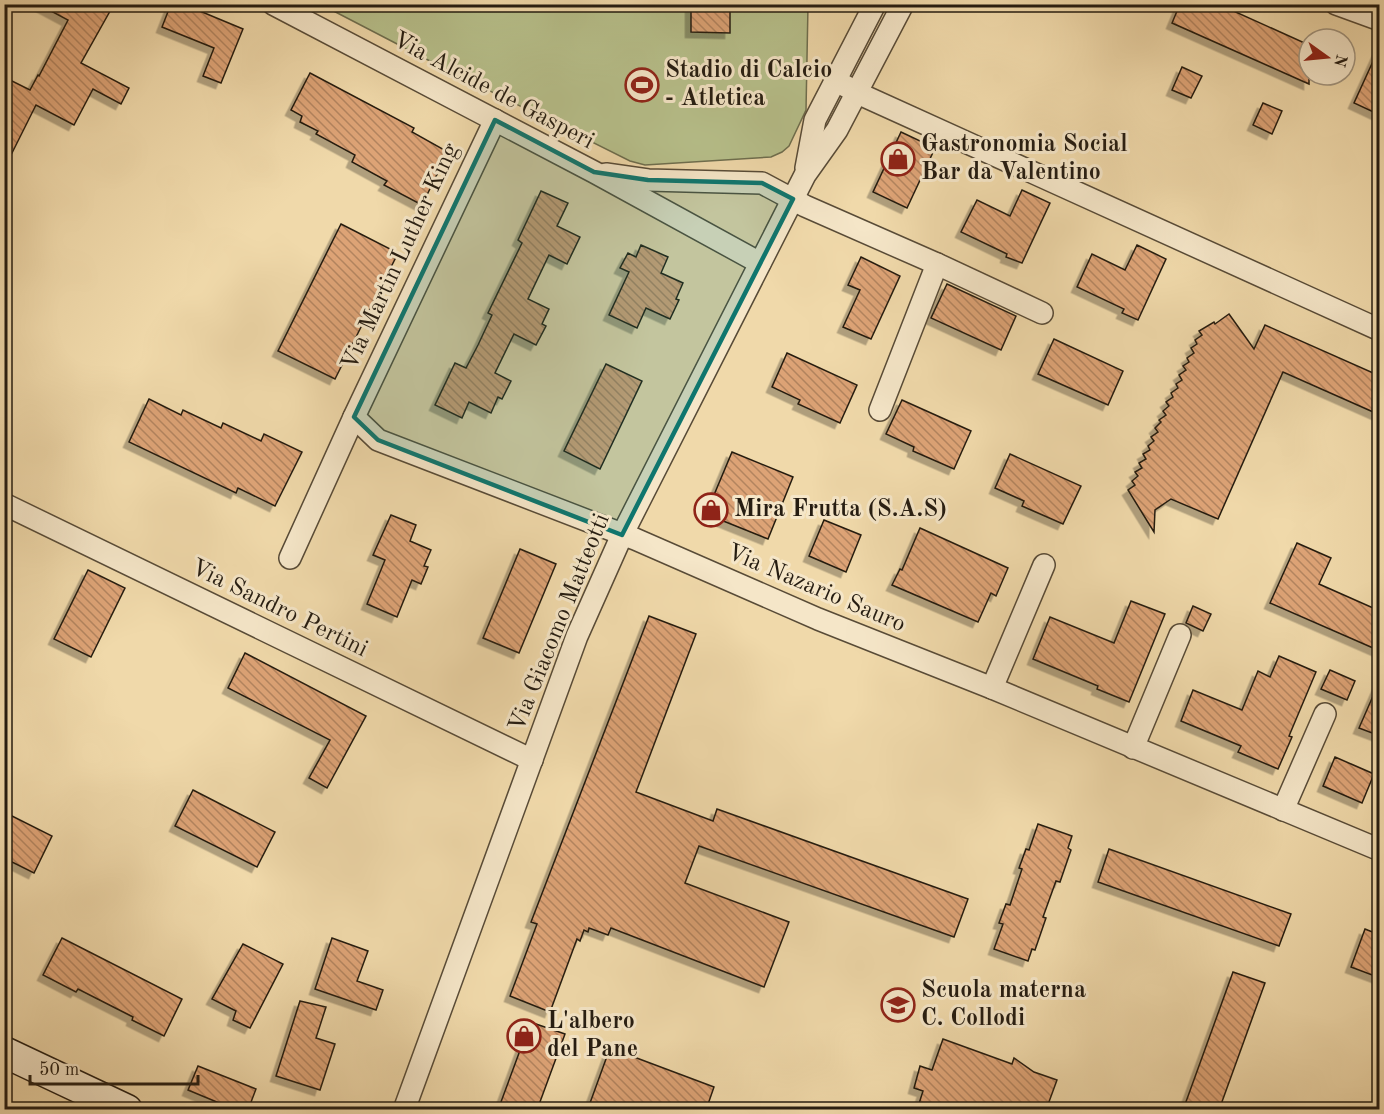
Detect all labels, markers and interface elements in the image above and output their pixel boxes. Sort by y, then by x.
north arrow [1297,27,1357,87]
street label: Via Alcide de Gasperi [388,28,598,154]
text: N [1330,52,1349,69]
place label: Stadio di Calcio - Atletica [665,59,832,111]
sports icon: Stadio di Calcio - Atletica [624,67,660,103]
place label: Gastronomia Social Bar da Valentino [921,133,1128,185]
street label: Via Martin Luther King [338,140,464,374]
shop icon: Gastronomia Social Bar da Valentino [880,141,916,177]
shop icon: Mira Frutta (S.A.S) [693,492,729,528]
place label: Mira Frutta (S.A.S) [734,497,947,522]
street label: Via Giacomo Matteotti [505,510,615,736]
street label: Via Nazario Sauro [723,541,909,637]
street label: Via Sandro Pertini [187,556,371,662]
place label: Scuola materna C. Collodi [921,979,1086,1031]
school or university icon: Scuola materna C. Collodi [880,987,916,1023]
place label: L'albero del Pane [547,1010,638,1062]
shop icon: L'albero del Pane [506,1018,542,1054]
scale bar [30,1048,198,1086]
text: 50 m [39,1061,79,1079]

